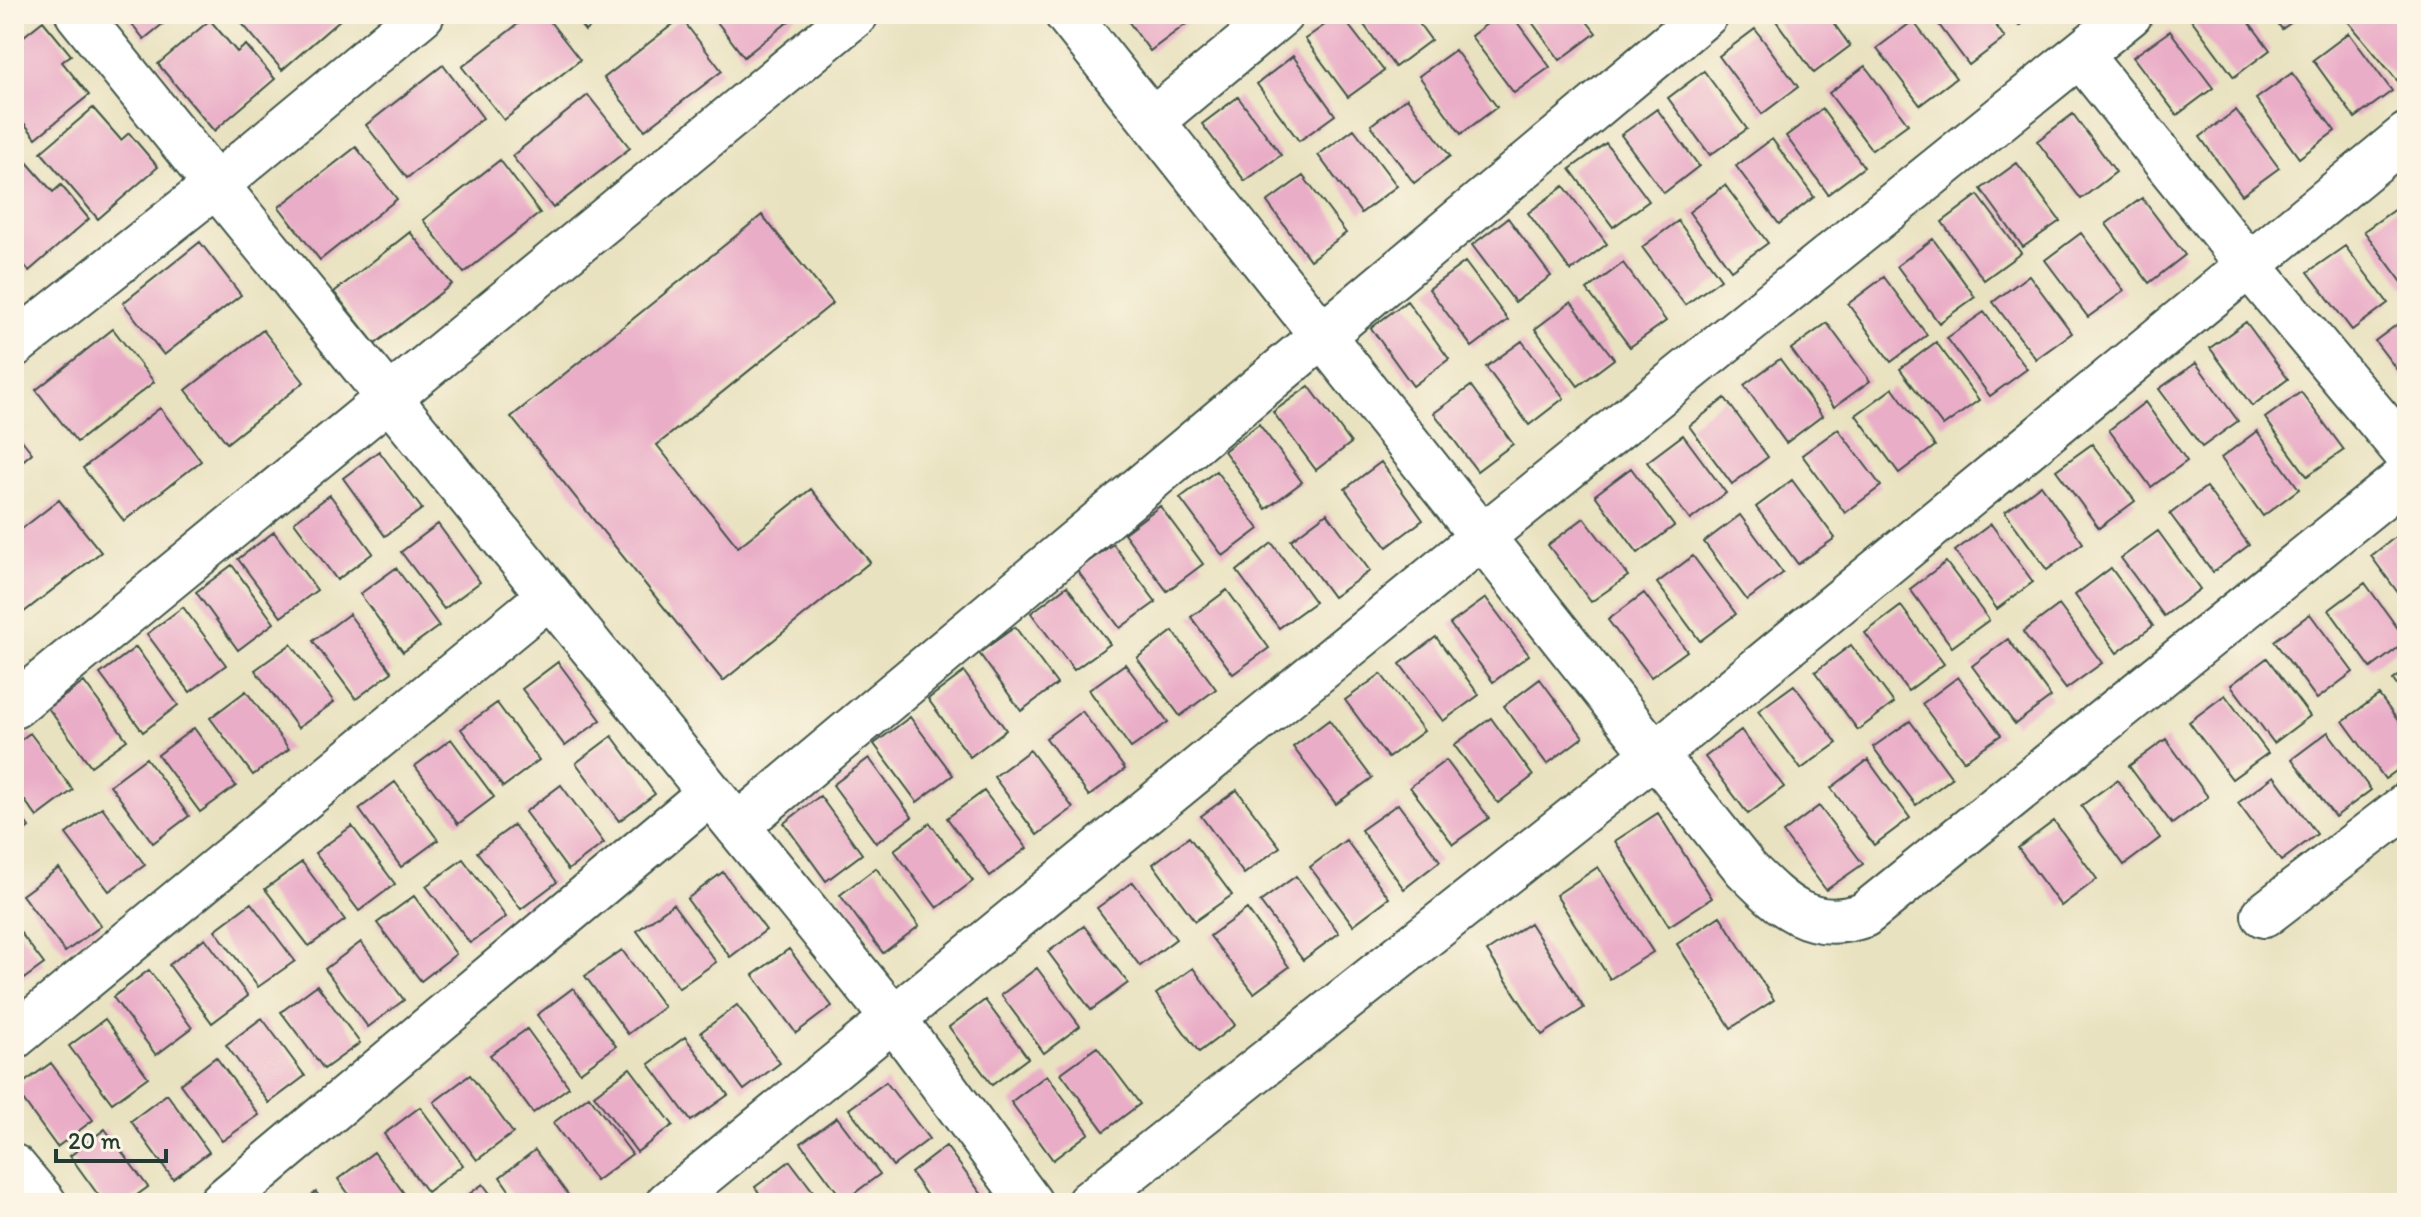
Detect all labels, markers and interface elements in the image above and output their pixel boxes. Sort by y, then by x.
scale bar [56,1113,166,1163]
text: 20 m [68,1126,121,1155]

